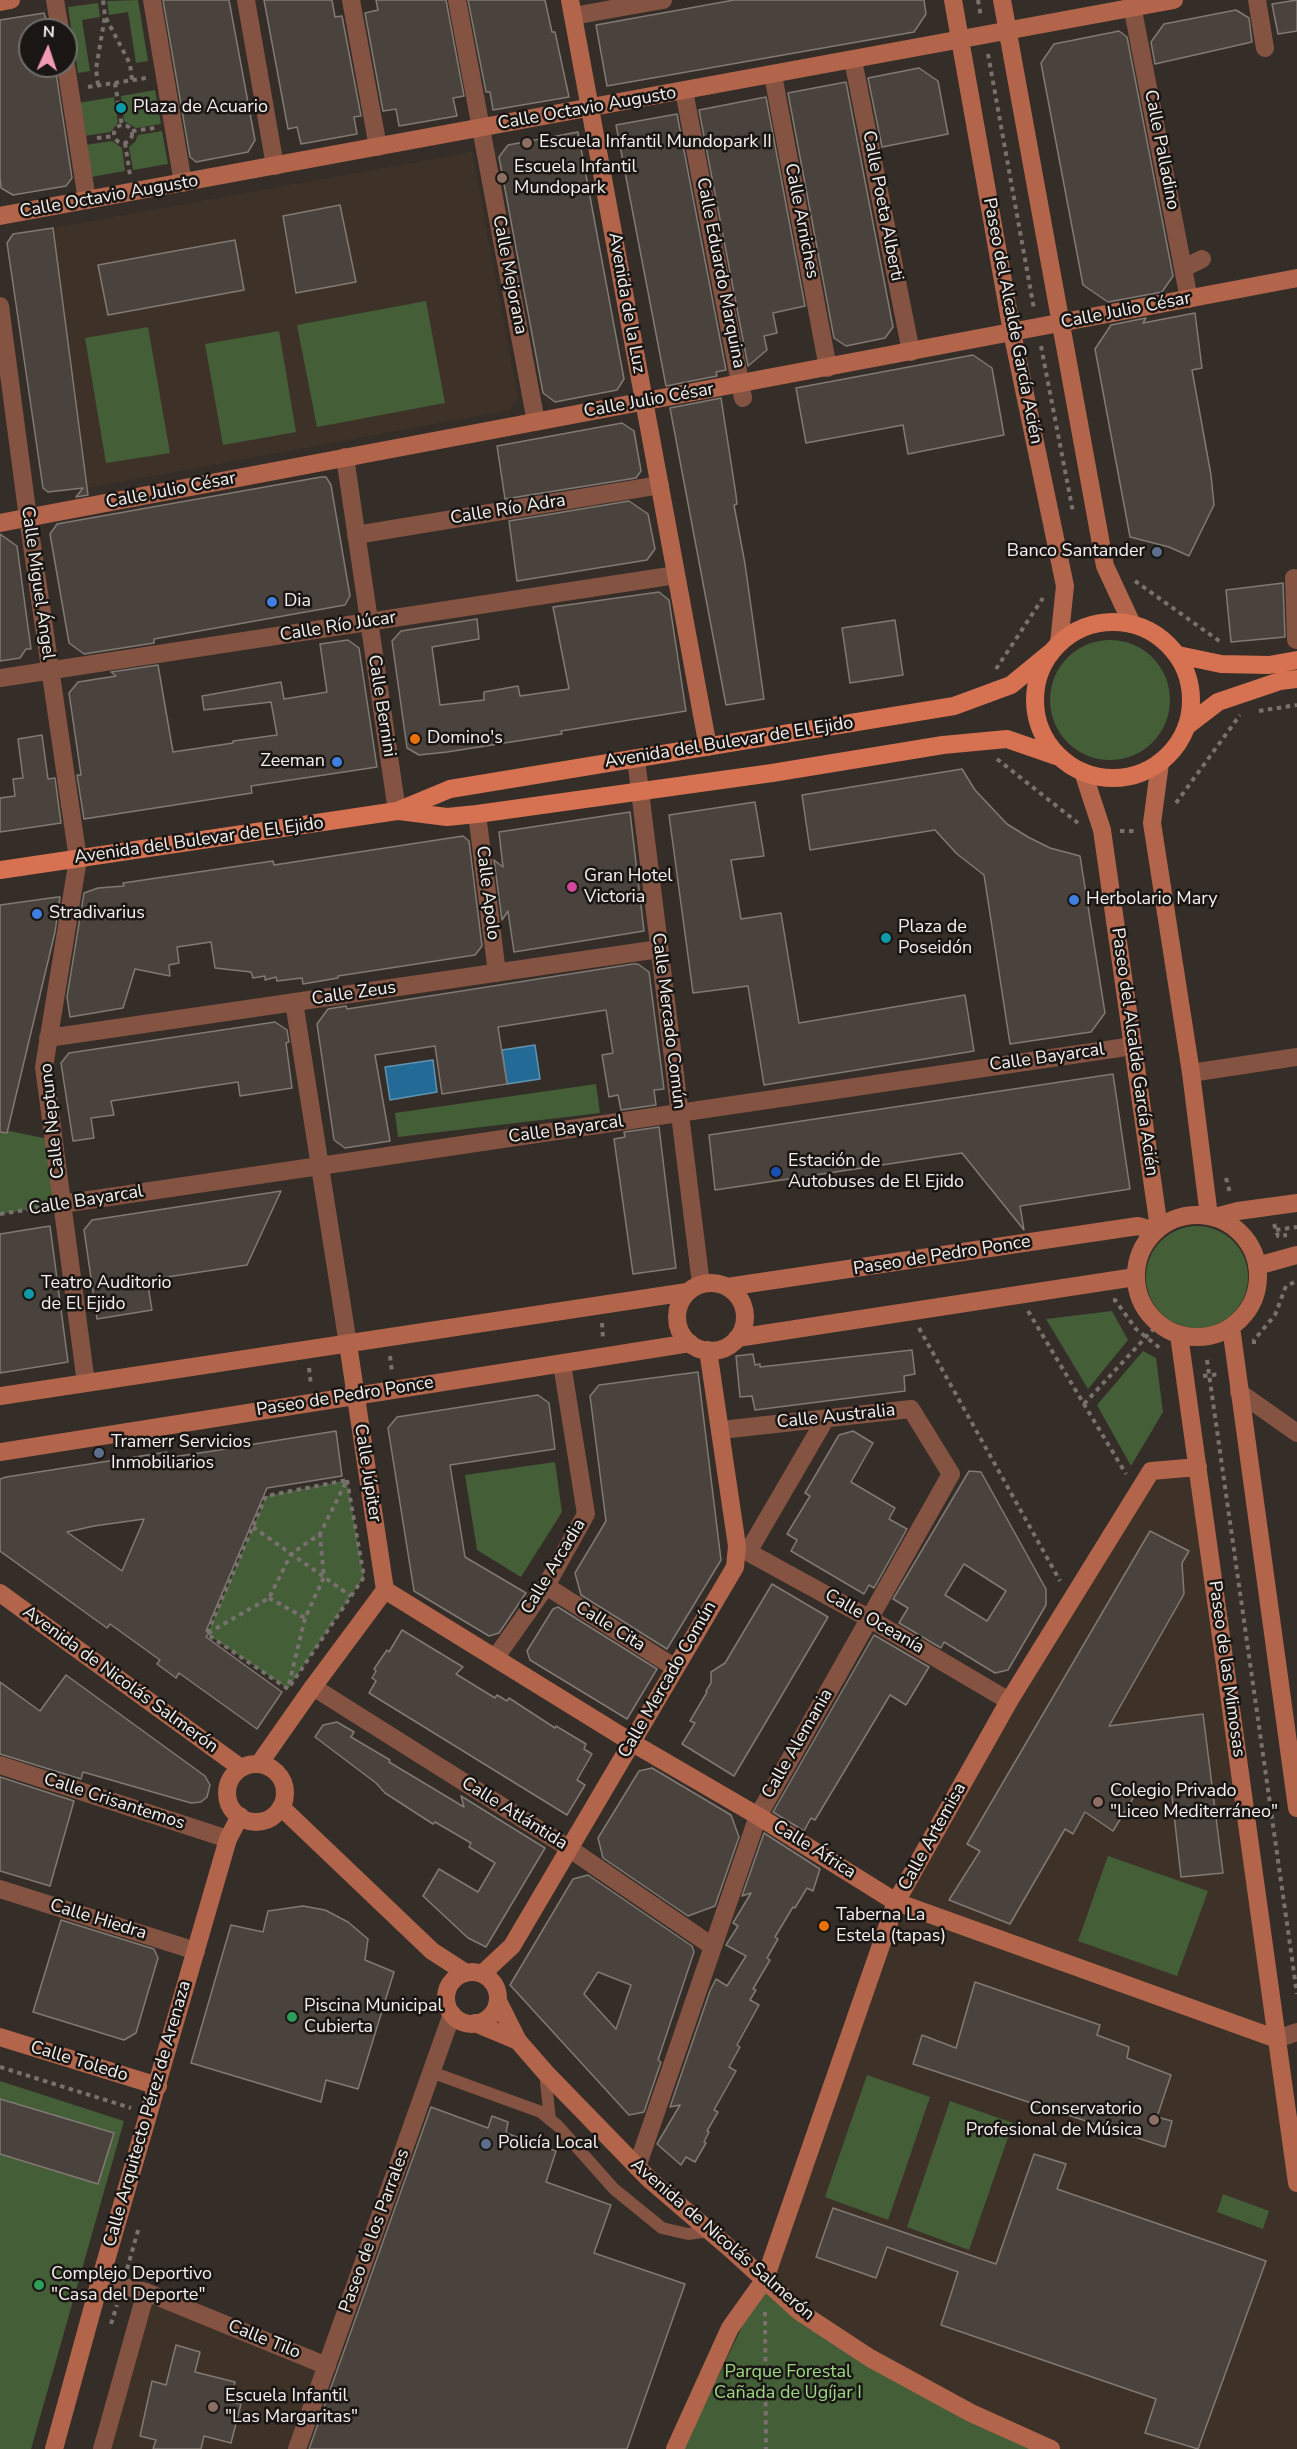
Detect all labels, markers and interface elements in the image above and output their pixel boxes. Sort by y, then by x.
north arrow [18,18,78,78]
text: N [42,21,55,43]
street label: Calle Octavio Augusto [496,83,678,135]
street label: Calle Palladino [1139,88,1183,212]
place label: Plaza de Acuario [133,97,268,119]
marker: Plaza de Acuario [114,101,128,115]
street label: Calle Poeta Alberti [857,129,907,283]
place label: Escuela Infantil Mundopark II [539,132,772,154]
marker: Escuela Infantil Mundopark II [520,136,534,150]
place label: Escuela Infantil Mundopark [514,157,637,200]
street label: Calle Arniches [779,162,823,280]
street label: Calle Octavio Augusto [18,171,200,223]
marker: Escuela Infantil Mundopark [495,171,509,185]
street label: Calle Eduardo Marquina [691,176,749,370]
street label: Paseo del Alcalde García Acién [978,196,1046,446]
street label: Calle Mejorana [487,214,531,336]
street label: Avenida de la Luz [603,231,649,375]
street label: Calle Julio César [1059,288,1193,334]
street label: Calle Julio César [582,379,716,423]
street label: Calle Julio César [104,468,238,514]
street label: Calle Río Adra [449,490,567,530]
street label: Calle Miguel Ángel [16,505,58,661]
place label: Banco Santander [1007,541,1145,563]
marker: Banco Santander [1150,545,1164,559]
place label: Dia [284,591,311,613]
marker: Dia [265,595,279,609]
street label: Calle Río Júcar [278,607,398,647]
street label: Calle Bernini [362,653,400,759]
street label: Avenida del Bulevar de El Ejido [603,713,855,773]
place label: Domino's [427,728,503,750]
marker: Domino's [408,732,422,746]
place label: Zeeman [260,751,325,773]
marker: Zeeman [330,755,344,769]
street label: Avenida del Bulevar de El Ejido [73,813,325,869]
street label: Calle Apolo [470,845,504,941]
place label: Gran Hotel Victoria [584,866,673,908]
marker: Gran Hotel Victoria [565,880,579,894]
place label: Herbolario Mary [1086,889,1218,911]
marker: Herbolario Mary [1067,893,1081,907]
place label: Stradivarius [49,903,145,925]
marker: Stradivarius [30,907,44,921]
place label: Plaza de Poseidón [898,917,972,960]
street label: Paseo del Alcalde García Acién [1106,926,1162,1178]
marker: Plaza de Poseidón [879,931,893,945]
street label: Calle Mercado Común [646,932,690,1110]
street label: Calle Zeus [311,977,397,1011]
street label: Calle Bayarcal [988,1039,1106,1077]
street label: Calle Neptuno [36,1062,70,1180]
street label: Calle Bayarcal [507,1111,625,1149]
place label: Estación de Autobuses de El Ejido [788,1151,964,1194]
marker: Estación de Autobuses de El Ejido [769,1165,783,1179]
street label: Calle Bayarcal [27,1181,145,1221]
street label: Paseo de Pedro Ponce [852,1231,1032,1281]
place label: Teatro Auditorio de El Ejido [41,1273,172,1316]
marker: Teatro Auditorio de El Ejido [22,1287,36,1301]
street label: Paseo de Pedro Ponce [255,1372,435,1422]
street label: Calle Australia [776,1400,896,1434]
street label: Calle Júpiter [349,1422,385,1524]
place label: Tramerr Servicios Inmobiliarios [111,1432,251,1474]
marker: Tramerr Servicios Inmobiliarios [92,1446,106,1460]
street label: Calle Arcadia [517,1515,591,1619]
street label: Paseo de las Mimosas [1203,1579,1249,1759]
street label: Calle Oceanía [820,1585,928,1659]
street label: Calle Cita [571,1597,649,1657]
street label: Calle Mercado Común [614,1598,722,1762]
street label: Avenida de Nicolás Salmerón [18,1602,222,1758]
street label: Calle Alemania [758,1685,838,1803]
street label: Calle Crisantemos [41,1769,187,1835]
street label: Calle Atlántida [457,1773,571,1855]
street label: Calle Artemisa [895,1779,971,1895]
place label: Colegio Privado "Liceo Mediterráneo" [1110,1781,1278,1824]
marker: Colegio Privado "Liceo Mediterráneo" [1091,1795,1105,1809]
street label: Calle África [769,1816,859,1884]
street label: Calle Hiedra [47,1895,149,1945]
place label: Taberna La Estela (tapas) [836,1905,946,1948]
marker: Taberna La Estela (tapas) [817,1919,831,1933]
street label: Calle Arquitecto Pérez de Arenaza [100,1978,196,2250]
place label: Piscina Municipal Cubierta [304,1996,443,2038]
marker: Piscina Municipal Cubierta [285,2010,299,2024]
street label: Calle Toledo [28,2037,130,2087]
place label: Conservatorio Profesional de Música [966,2099,1142,2142]
marker: Conservatorio Profesional de Música [1147,2113,1161,2127]
place label: Policía Local [498,2133,598,2155]
marker: Policía Local [479,2137,493,2151]
street label: Paseo de los Parrales [335,2146,415,2316]
street label: Avenida de Nicolás Salmerón [626,2154,818,2326]
place label: Complejo Deportivo "Casa del Deporte" [51,2264,212,2306]
marker: Complejo Deportivo "Casa del Deporte" [32,2278,46,2292]
street label: Calle Tilo [225,2316,303,2364]
park label: Parque Forestal Cañada de Ugíjar I [714,2362,862,2404]
place label: Escuela Infantil "Las Margaritas" [225,2386,358,2428]
marker: Escuela Infantil "Las Margaritas" [206,2400,220,2414]

